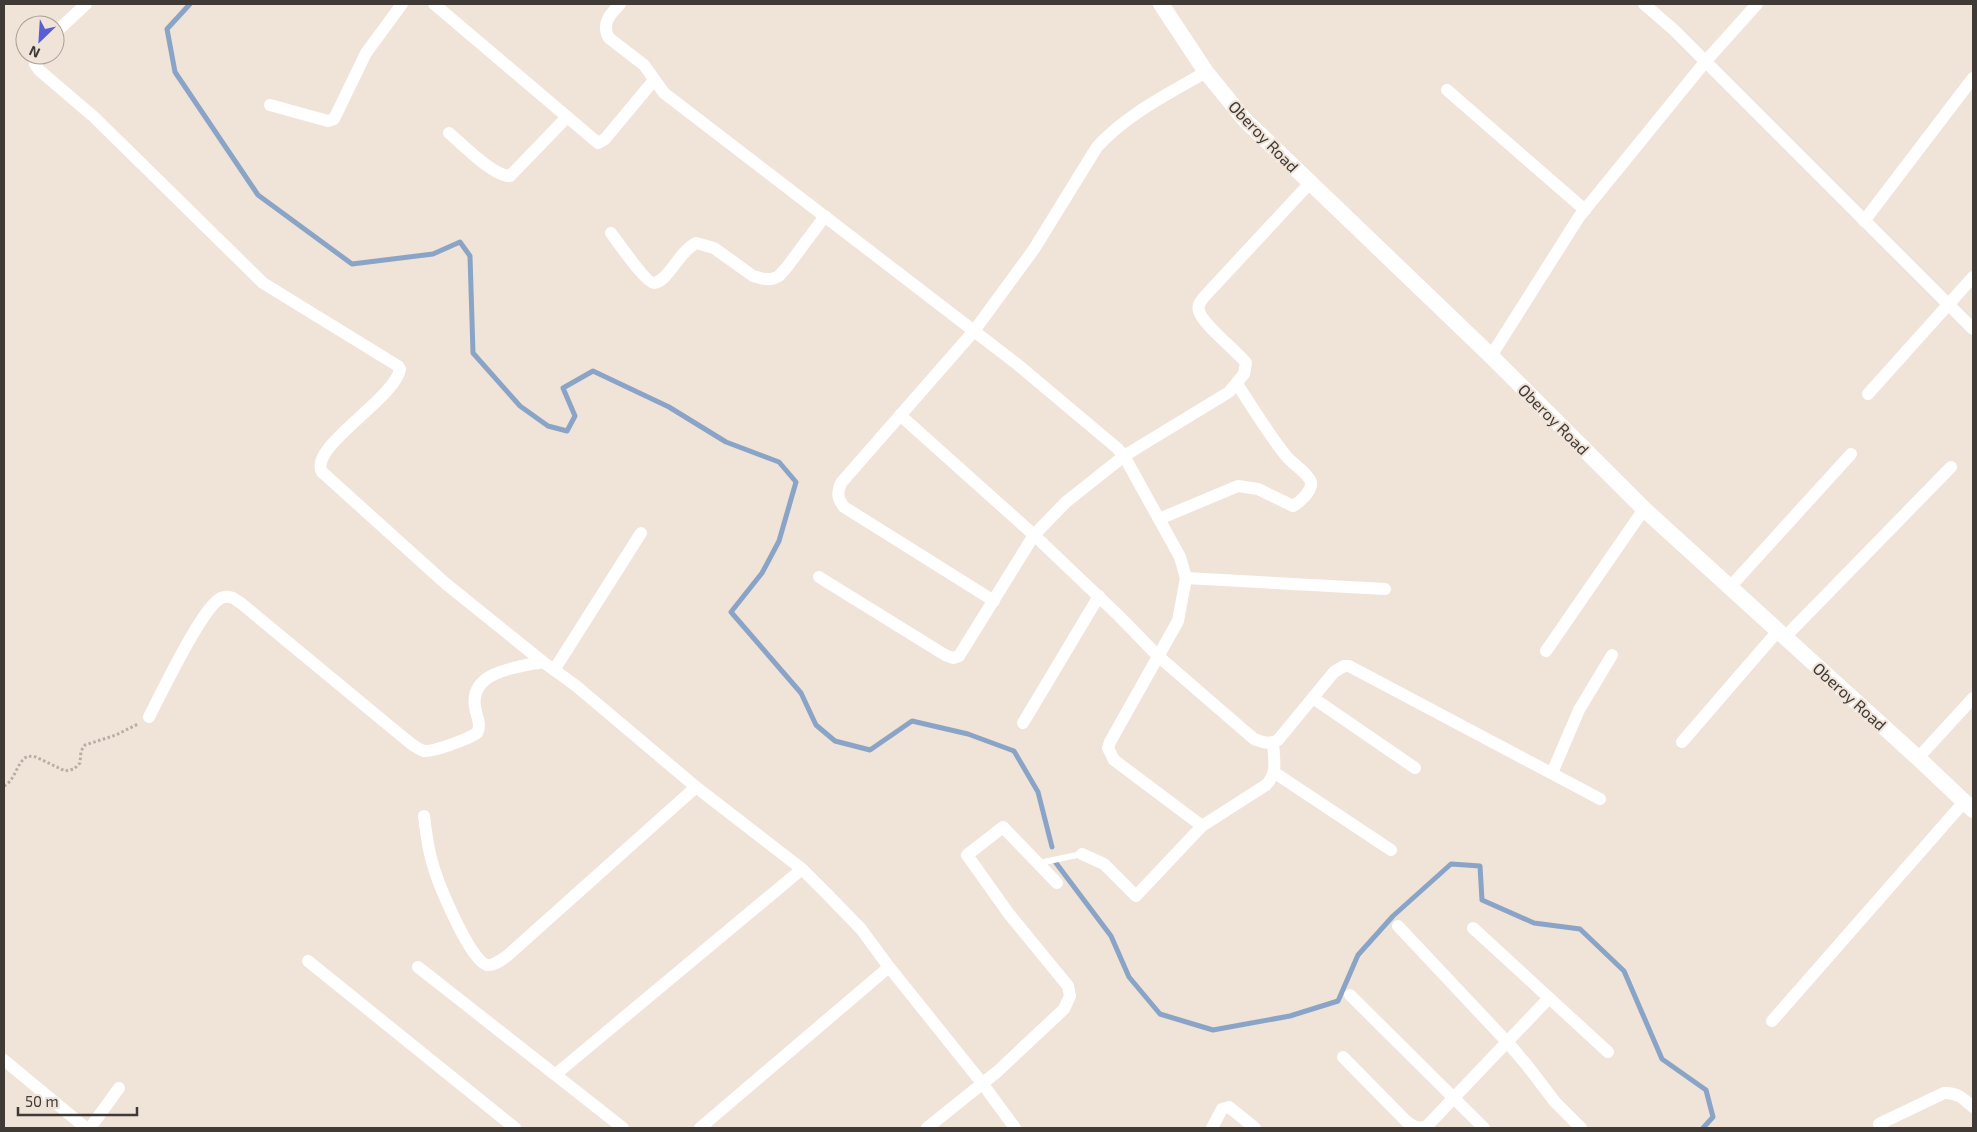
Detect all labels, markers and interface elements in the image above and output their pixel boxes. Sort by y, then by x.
north arrow [15,15,65,65]
text: N [26,42,42,62]
street label: Oberoy Road [1225,96,1303,176]
street label: Oberoy Road [1515,380,1593,458]
street label: Oberoy Road [1809,658,1891,734]
scale bar [18,1084,136,1116]
text: 50 m [25,1092,59,1110]

